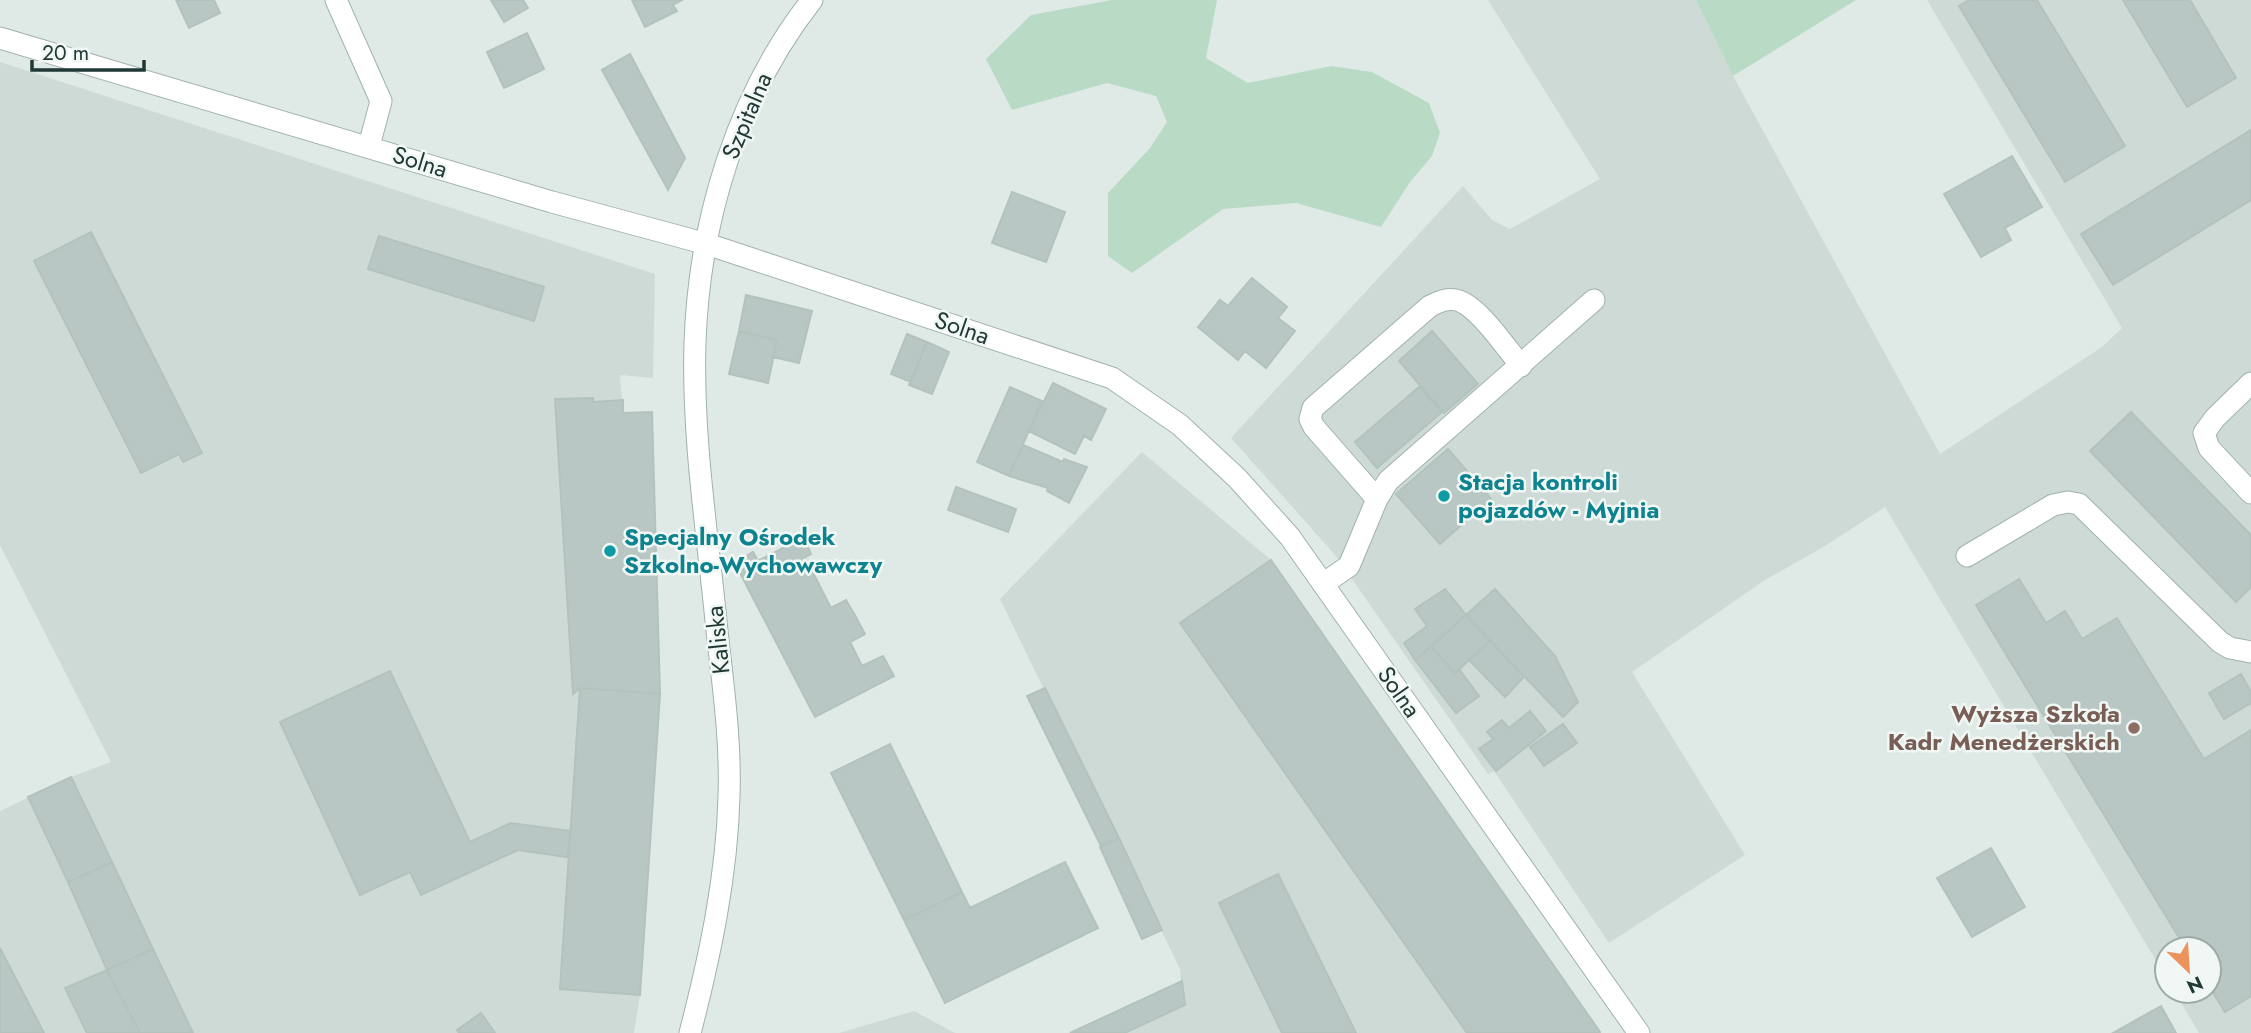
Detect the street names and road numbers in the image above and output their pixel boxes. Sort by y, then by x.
street label: Szpitalna [713,67,780,165]
street label: Solna [388,137,452,186]
street label: Solna [930,302,994,353]
street label: Kaliska [697,604,738,676]
street label: Solna [1369,659,1430,725]

